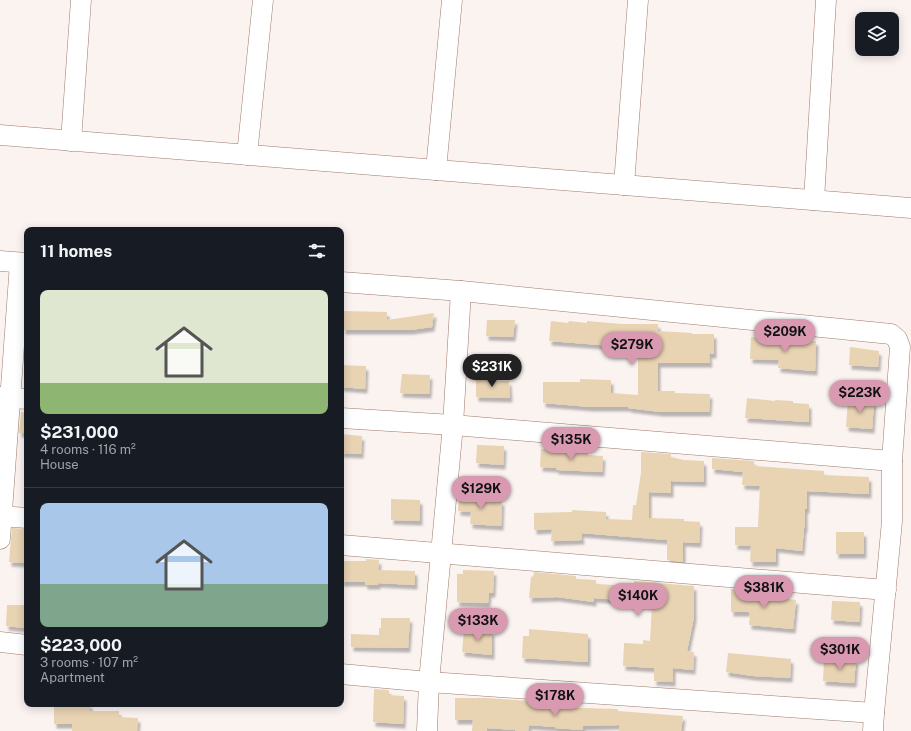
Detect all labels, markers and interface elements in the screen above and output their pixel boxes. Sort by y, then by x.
map controls [855,12,899,56]
button: layers [855,12,899,56]
icon: filters [306,240,328,262]
text: 11 homes [40,241,112,261]
icon: home [148,316,220,388]
pin: $209K [757,319,813,353]
text: $209K [763,324,807,339]
pin: $279K [604,332,660,366]
text: $279K [610,337,654,352]
pin: $231K [464,354,520,388]
text: $231K [472,359,512,374]
pin: $223K [832,380,888,414]
text: $223K [838,385,882,400]
text: $231,000 [40,422,118,442]
pin: $135K [543,427,599,461]
text: $135K [550,432,592,447]
text: 4 rooms · 116 m² [40,442,136,457]
text: House [40,457,79,472]
pin: $129K [453,476,509,510]
text: $129K [461,481,501,496]
icon: home [148,529,220,601]
pin: $381K [736,575,792,609]
text: $381K [743,580,785,595]
pin: $140K [610,583,666,617]
text: $140K [618,588,658,603]
pin: $133K [450,608,506,642]
text: $133K [458,613,498,628]
text: $223,000 [40,635,122,655]
pin: $301K [812,637,868,671]
text: $301K [820,642,860,657]
text: 3 rooms · 107 m² [40,655,138,670]
text: Apartment [40,670,105,685]
pin: $178K [527,683,583,717]
text: $178K [535,688,575,703]

